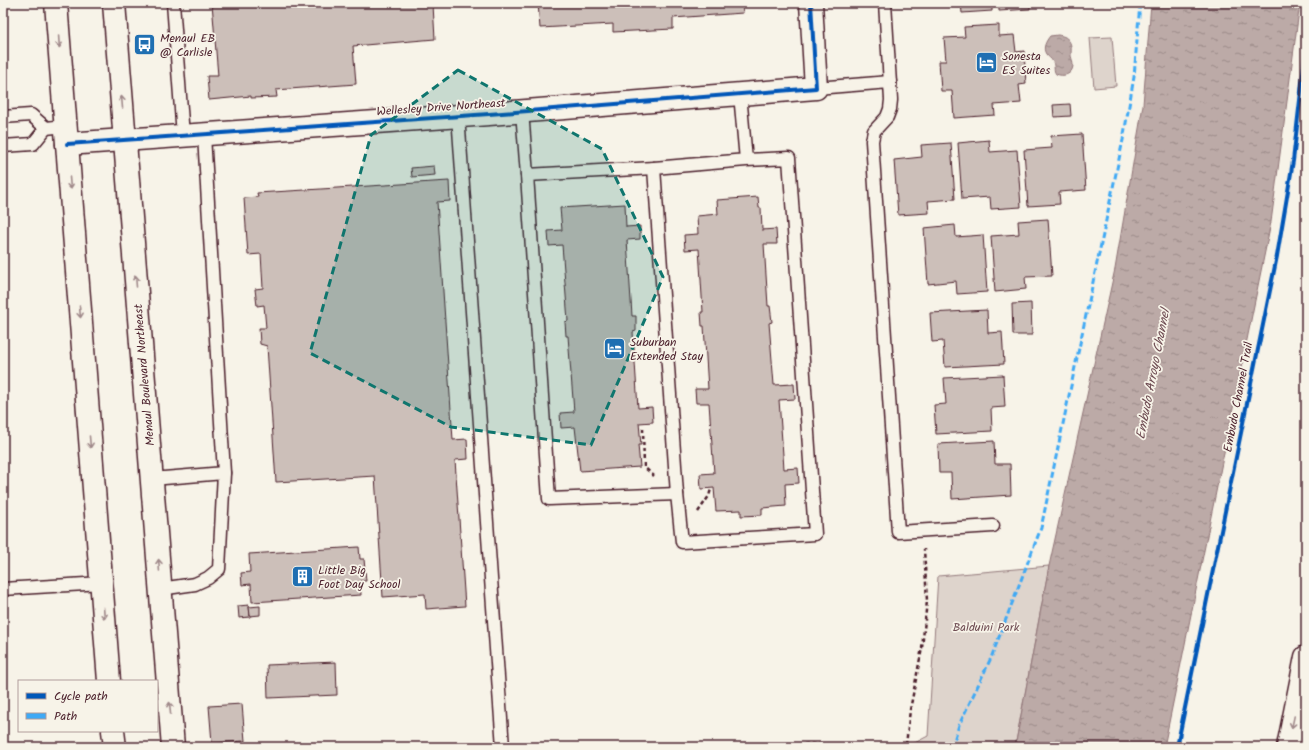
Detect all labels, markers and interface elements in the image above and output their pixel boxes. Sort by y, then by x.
place label: Menaul EB @ Carlisle [160,29,215,62]
bus stop icon: Menaul EB @ Carlisle [131,32,157,58]
one-way arrow [55,35,62,48]
place label: Sonesta ES Suites [1002,47,1050,80]
hotel icon: Sonesta ES Suites [974,50,1000,76]
street label: Wellesley Drive Northeast [376,93,506,121]
one-way arrow [118,96,125,109]
one-way arrow [66,176,73,189]
one-way arrow [133,275,140,288]
street label: Menaul Boulevard Northeast [129,303,160,447]
one-way arrow [77,305,84,318]
water label: Embudo Arroyo Channel [1131,305,1177,441]
place label: Suburban Extended Stay [630,333,703,366]
hotel icon: Suburban Extended Stay [602,336,628,362]
street label: Embudo Channel Trail [1218,340,1259,454]
one-way arrow [87,435,94,448]
one-way arrow [155,559,162,572]
place label: Little Big Foot Day School [318,561,400,594]
building icon: Little Big Foot Day School [290,564,316,590]
one-way arrow [100,606,108,619]
park label: Balduini Park [953,618,1020,637]
legend [18,680,158,732]
text: Cycle path [54,687,108,706]
one-way arrow [166,702,173,715]
text: Path [54,707,77,726]
one-way arrow [1288,716,1296,729]

